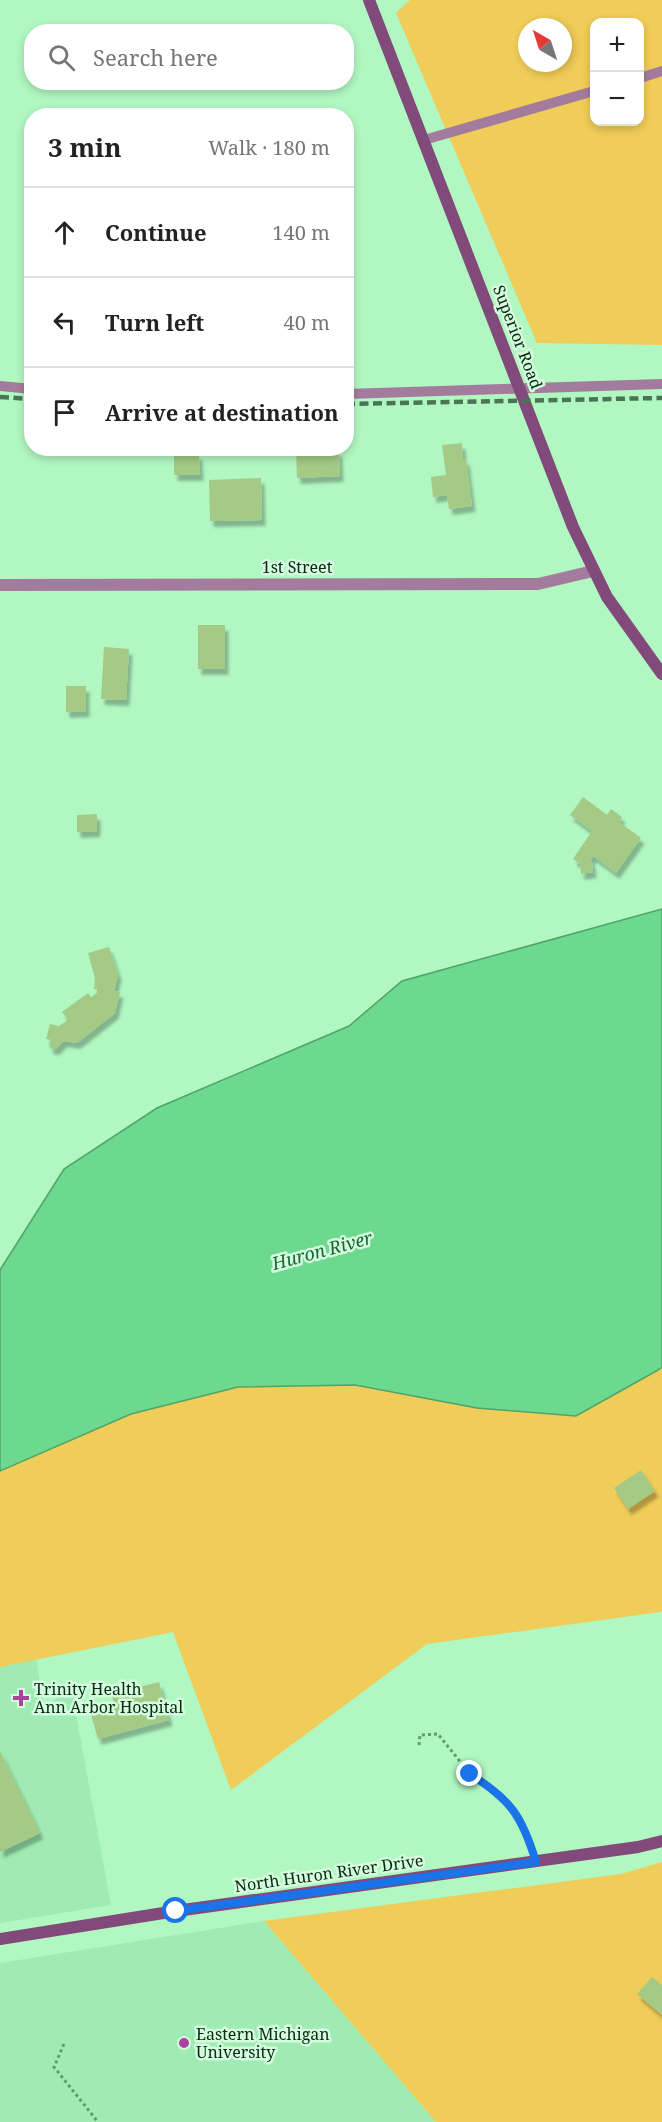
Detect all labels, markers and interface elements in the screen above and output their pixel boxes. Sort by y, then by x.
north arrow [518,18,572,72]
map controls [590,18,644,126]
button: + [590,18,644,72]
search box [24,24,354,90]
icon: search [45,41,78,74]
text: Search here [93,42,218,72]
button: − [590,72,644,126]
text: 3 min [48,129,122,165]
text: Walk · 180 m [208,134,330,161]
icon: ahead [48,216,81,249]
text: Continue [105,217,207,247]
text: 140 m [272,219,330,246]
street label: Superior Road [488,282,548,392]
icon: left [48,306,81,339]
text: Turn left [105,307,204,337]
text: 40 m [284,309,330,336]
icon: arrive [48,396,81,429]
text: Arrive at destination [105,397,339,427]
street label: 1st Street [262,556,333,578]
water label: Huron River [268,1225,376,1275]
place label: Trinity Health Ann Arbor Hospital [34,1678,183,1718]
marker: Trinity Health Ann Arbor Hospital [12,1689,30,1707]
route end [456,1760,482,1786]
street label: North Huron River Drive [233,1849,425,1897]
route start [162,1897,188,1923]
place label: Eastern Michigan University [196,2023,330,2063]
marker: Eastern Michigan University [177,2036,191,2050]

